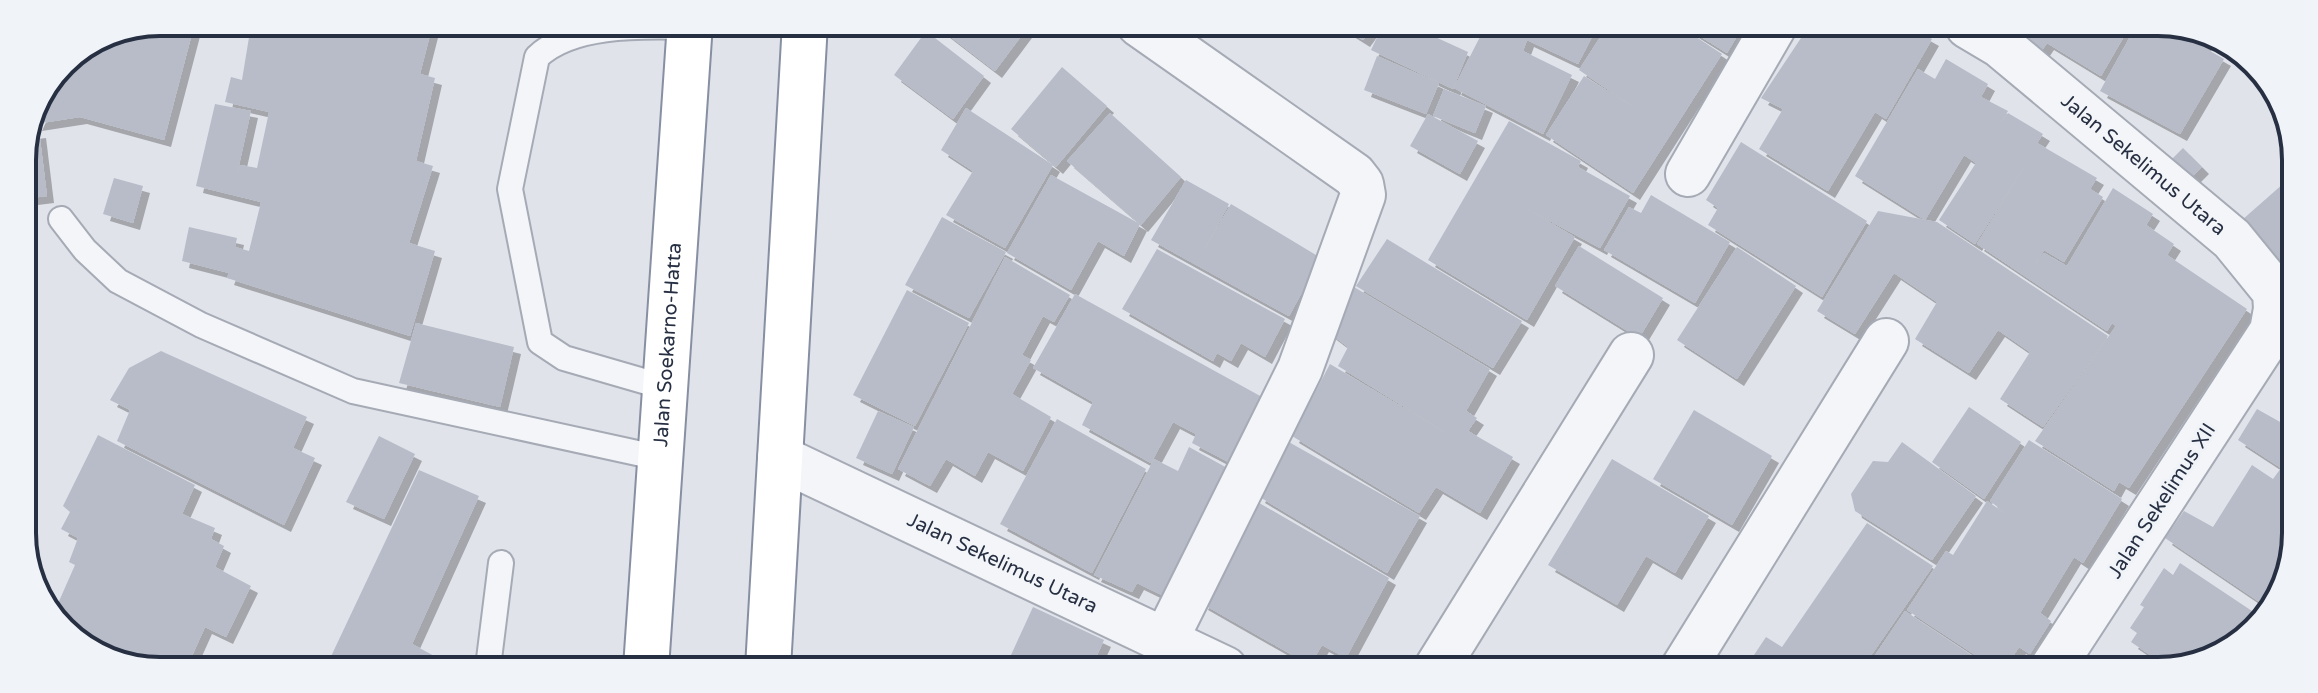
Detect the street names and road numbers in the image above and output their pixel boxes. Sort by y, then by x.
street label: Jalan Sekelimus Utara [2056,89,2231,241]
street label: Jalan Soekarno-Hatta [649,242,687,448]
street label: Jalan Sekelimus XII [2103,419,2221,583]
street label: Jalan Sekelimus Utara [903,508,1101,619]

